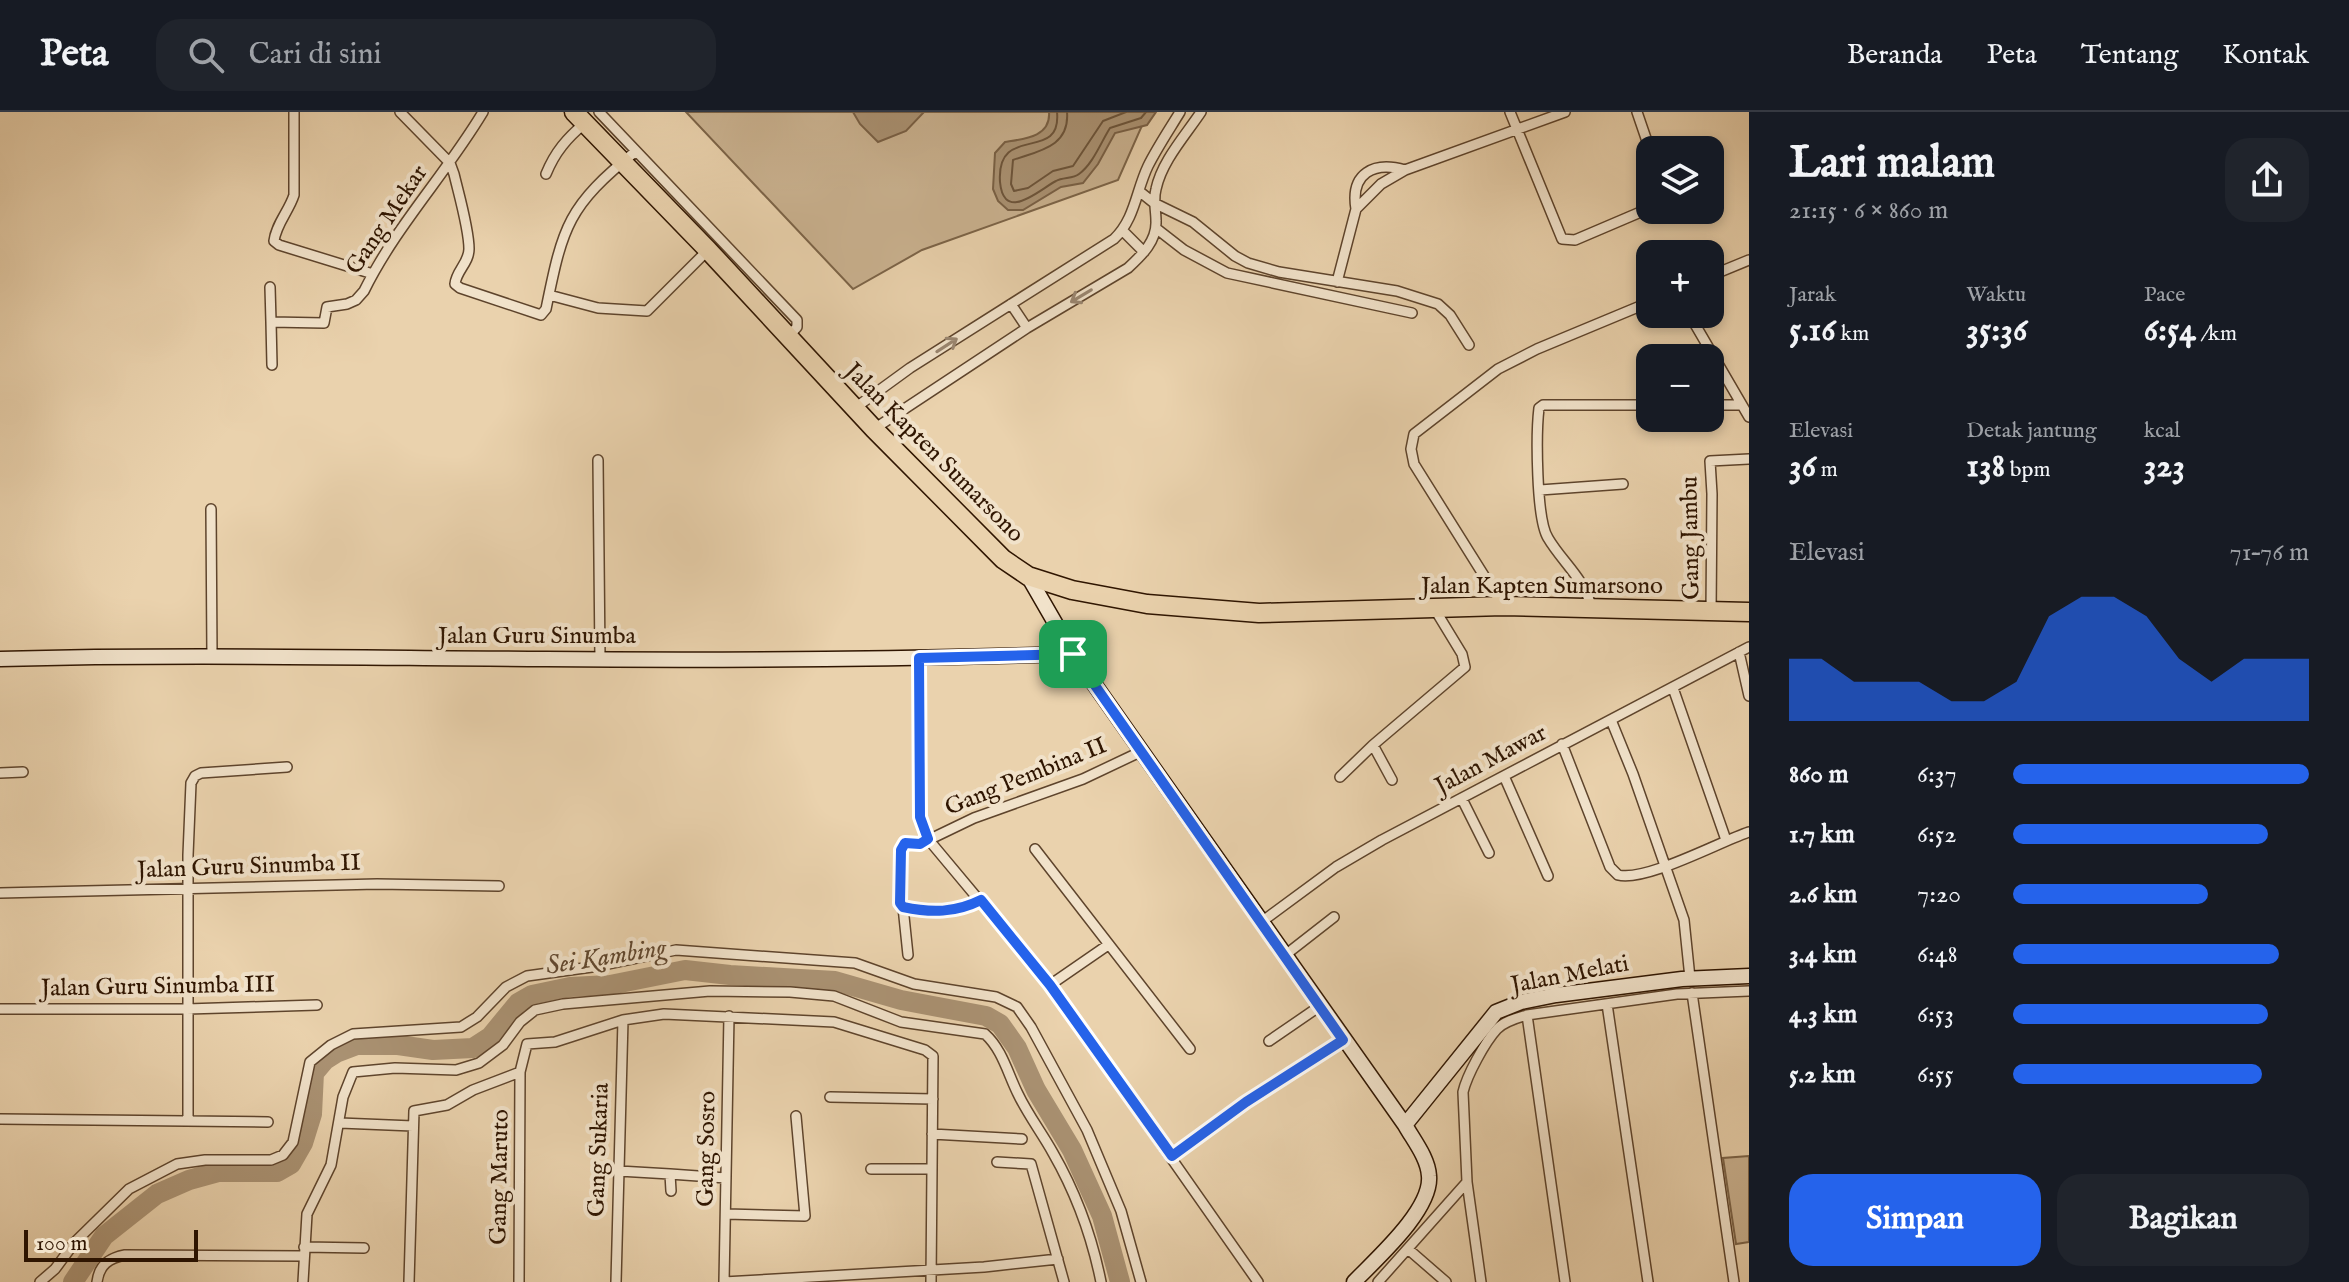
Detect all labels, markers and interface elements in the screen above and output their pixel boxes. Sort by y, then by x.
search box [156,19,716,91]
text: Peta [40,31,108,79]
icon: search [184,33,228,77]
text: Cari di sini [248,36,382,74]
text: Beranda [1847,38,1942,73]
text: Peta [1986,38,2037,73]
text: Tentang [2081,38,2178,73]
text: Kontak [2222,38,2309,73]
map controls [1636,136,1724,432]
button: layers [1636,136,1724,224]
text: Lari malam [1789,136,1995,192]
button: share [2225,138,2309,222]
street label: Gang Mekar [339,159,435,281]
text: 21:15 · 6 × 860 m [1789,194,1948,227]
button: + [1636,240,1724,328]
text: Jarak [1789,281,1836,309]
text: Waktu [1966,281,2026,309]
text: Pace [2144,281,2185,309]
one-way arrow [1070,289,1093,305]
text: 5.16 [1789,309,1836,352]
text: 35:36 [1966,309,2027,352]
text: 6:54 [2144,309,2196,352]
text: km [1836,320,1869,348]
text: /km [2196,320,2237,348]
one-way arrow [936,336,958,353]
button: − [1636,344,1724,432]
street label: Jalan Kapten Sumarsono [835,354,1031,550]
text: Elevasi [1789,417,1853,445]
text: Detak jantung [1966,417,2097,445]
text: kcal [2144,417,2180,445]
text: 36 [1789,445,1816,488]
text: 138 [1966,445,2005,488]
text: 323 [2144,445,2185,488]
text: m [1816,456,1838,484]
text: bpm [2005,456,2050,484]
street label: Gang Jambu [1674,476,1708,600]
text: Elevasi [1789,536,1865,569]
text: 71–76 m [2230,536,2309,569]
street label: Jalan Kapten Sumarsono [1418,571,1663,602]
pin [1039,620,1107,688]
street label: Jalan Guru Sinumba [435,621,637,652]
icon: arrive [1051,632,1095,676]
street label: Jalan Mawar [1427,718,1552,804]
street label: Gang Pembina II [941,730,1111,824]
text: 860 m [1789,758,1849,791]
text: 6:37 [1917,758,1957,791]
text: 1.7 km [1789,818,1855,851]
text: 6:52 [1917,818,1956,851]
street label: Jalan Guru Sinumba II [134,848,361,887]
text: 2.6 km [1789,878,1857,911]
text: 7:20 [1917,878,1961,911]
water label: Sei Kambing [544,931,670,984]
text: 3.4 km [1789,938,1857,971]
text: 6:48 [1917,938,1958,971]
street label: Jalan Melati [1505,948,1632,1002]
street label: Jalan Guru Sinumba III [38,969,275,1005]
text: 4.3 km [1789,998,1857,1031]
text: 6:53 [1917,998,1954,1031]
text: 5.2 km [1789,1058,1856,1091]
text: 6:55 [1917,1058,1954,1091]
street label: Gang Sukaria [581,1082,617,1218]
street label: Gang Sosro [690,1091,724,1207]
street label: Gang Maruto [483,1109,517,1245]
button: Simpan [1789,1174,2041,1266]
button: Bagikan [2057,1174,2309,1266]
scale bar [24,1226,198,1262]
text: 100 m [36,1230,88,1258]

